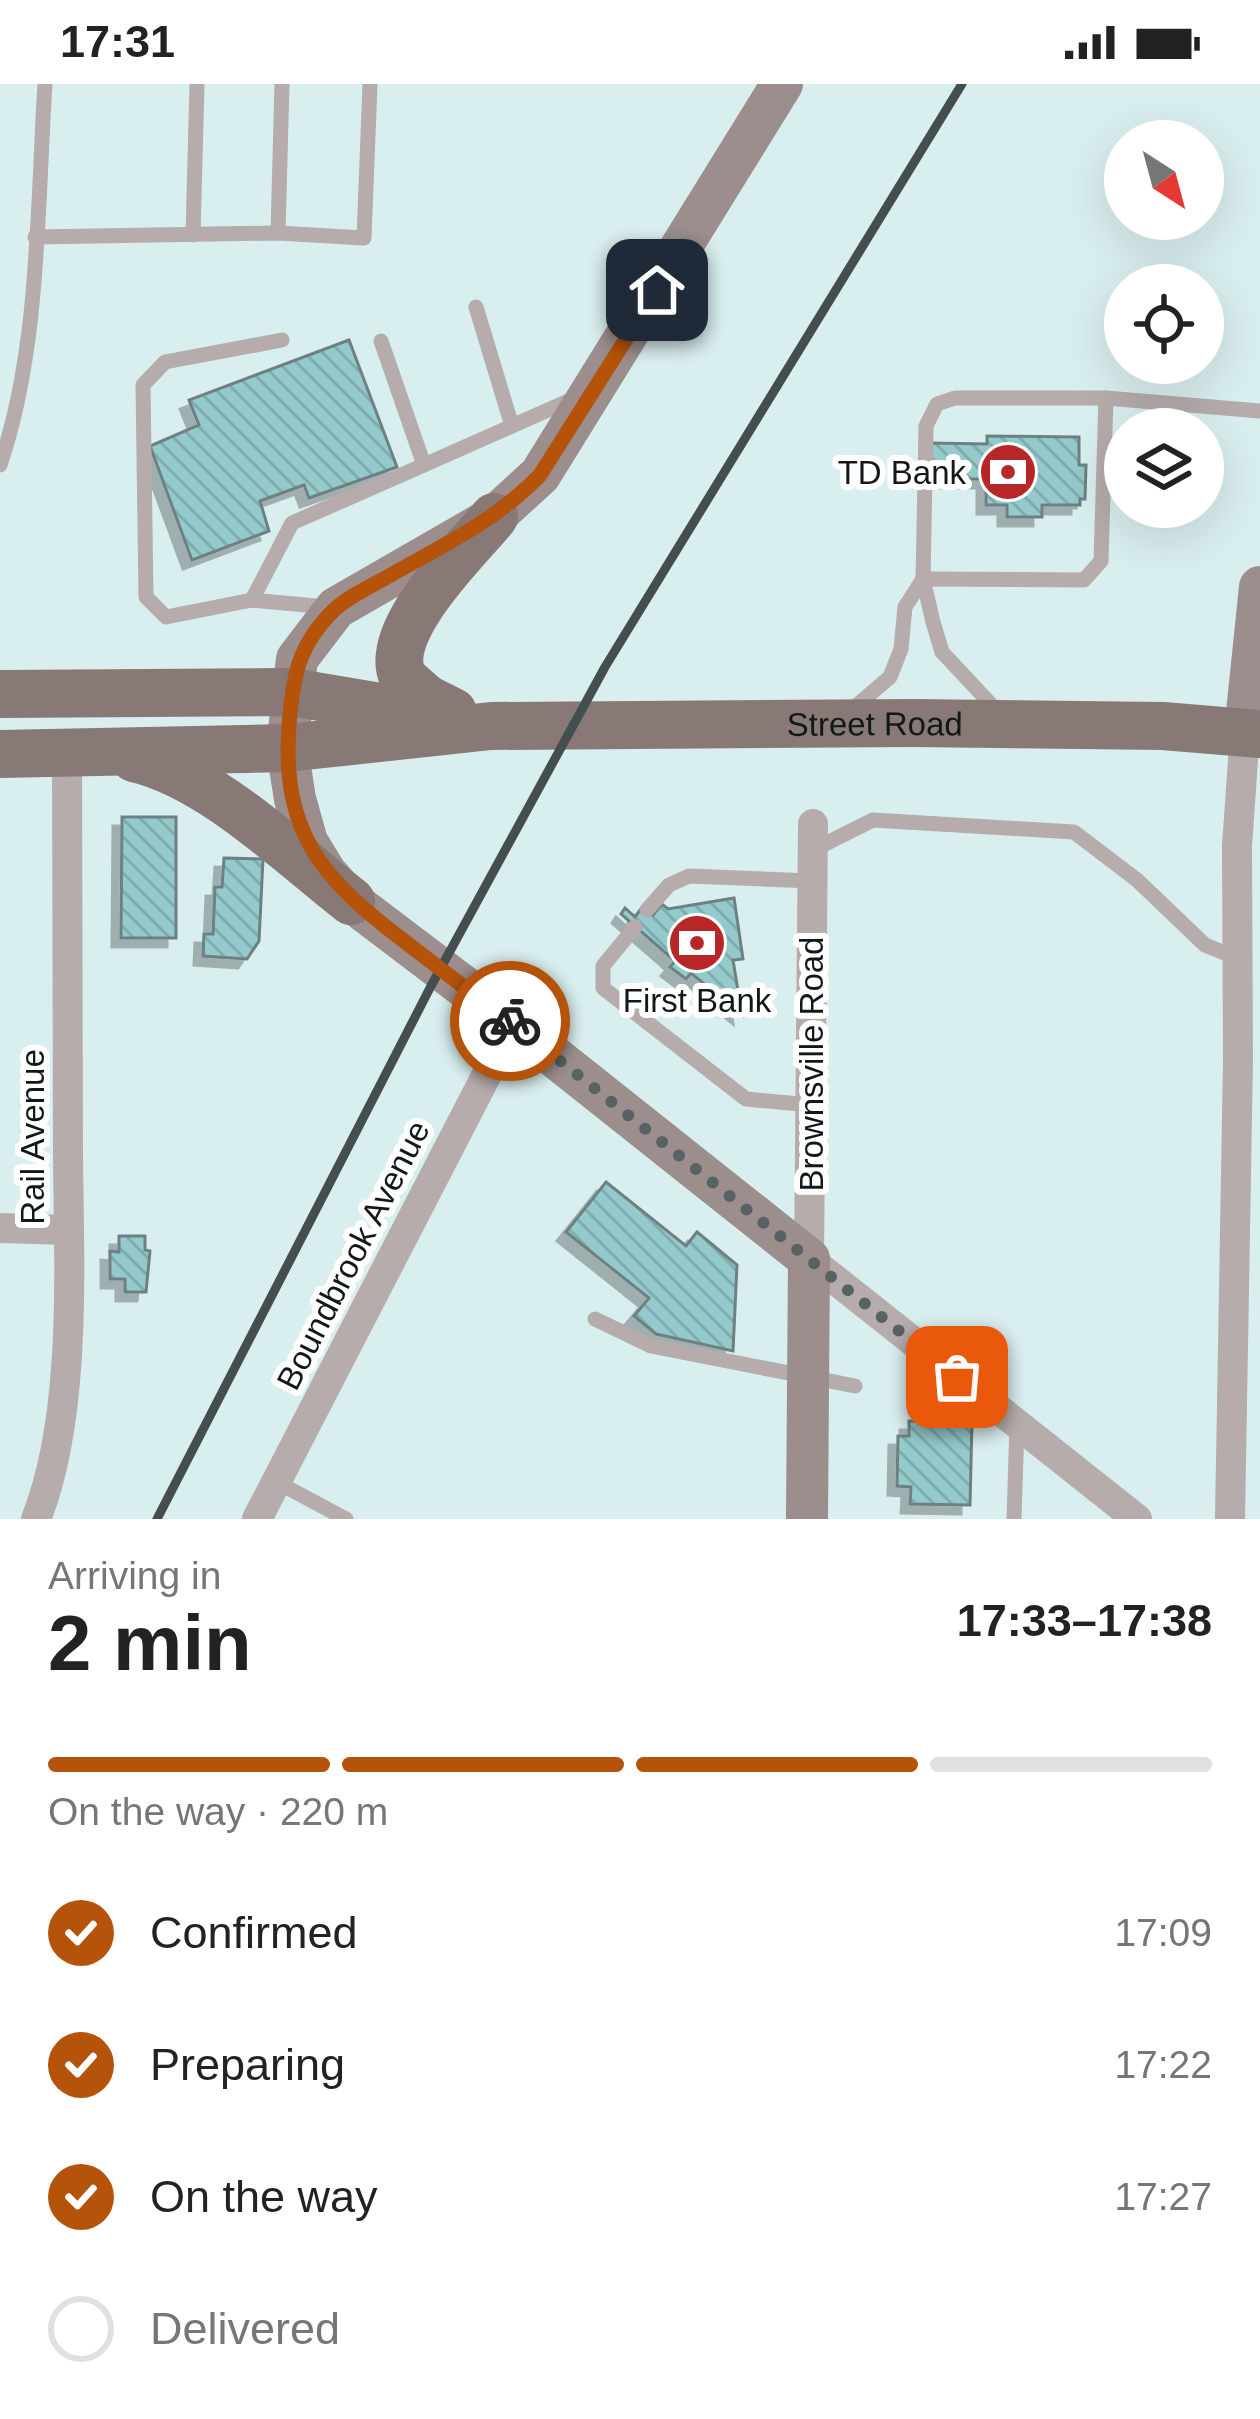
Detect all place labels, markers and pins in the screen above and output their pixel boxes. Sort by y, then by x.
pin [606,239,708,341]
bank icon: TD Bank [977,441,1039,503]
place label: TD Bank [838,454,966,491]
bank icon: First Bank [666,912,728,974]
place label: First Bank [623,982,772,1019]
pin [906,1326,1008,1428]

